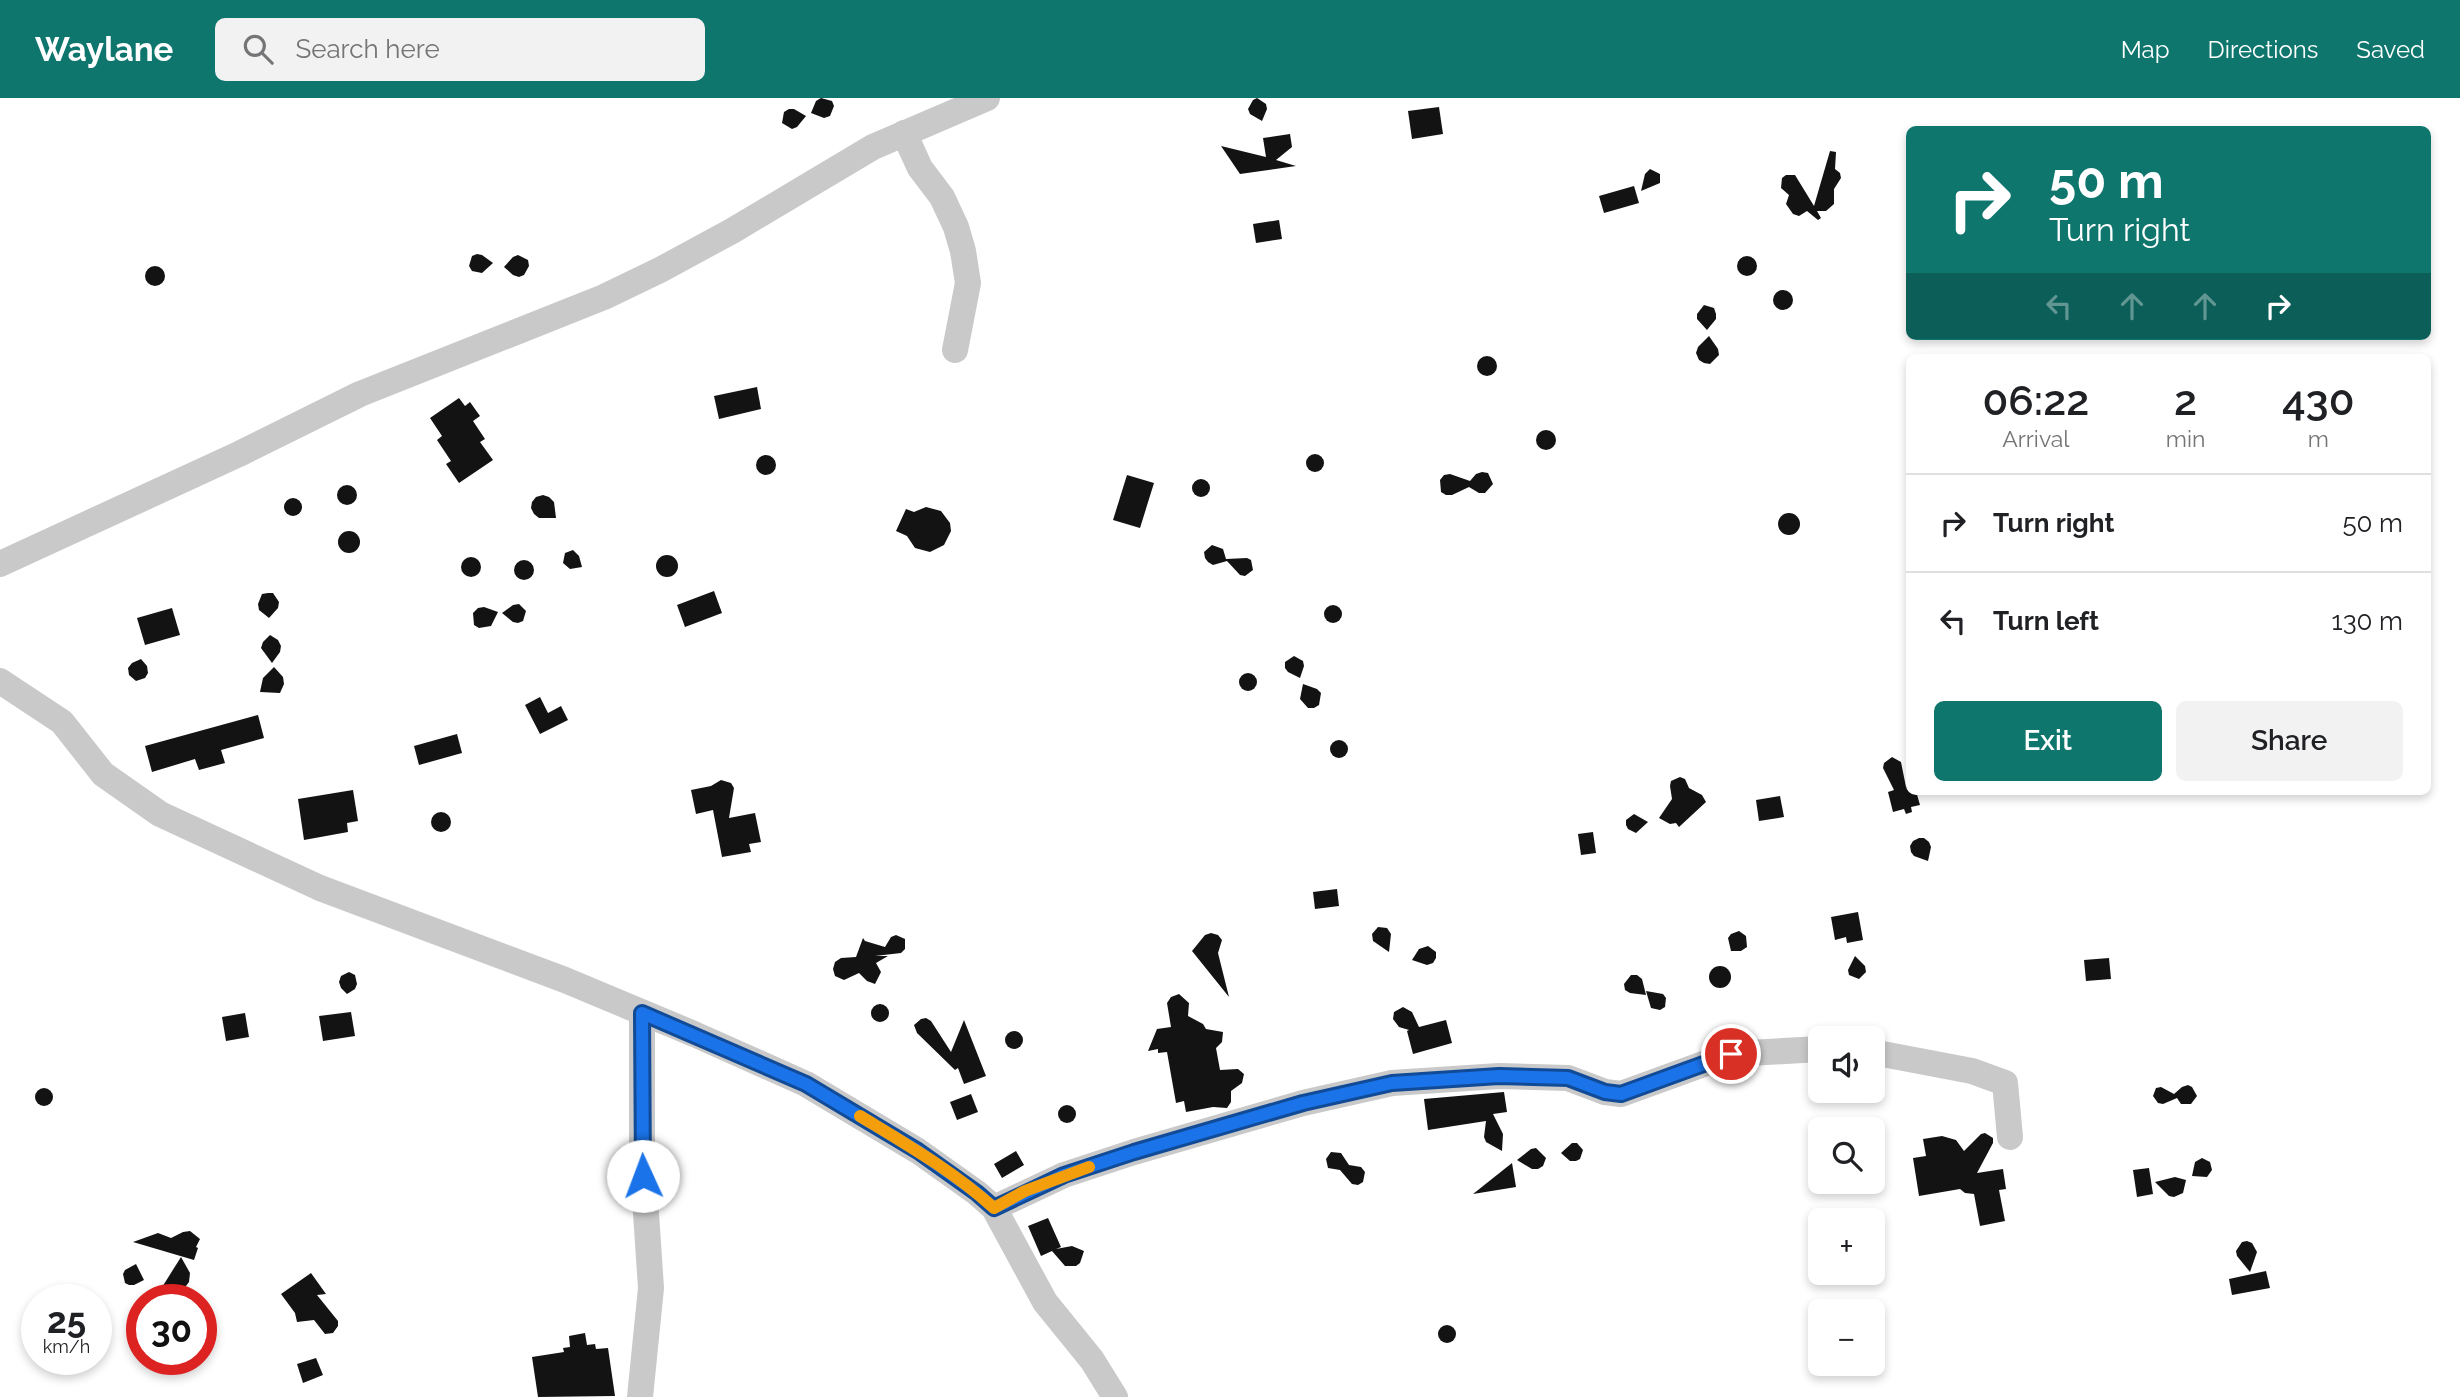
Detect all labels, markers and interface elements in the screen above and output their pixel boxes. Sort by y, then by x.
search box [215,18,705,81]
text: Waylane [35,30,173,69]
icon: search [239,30,277,68]
text: Search here [295,34,440,64]
text: Map [2121,35,2170,64]
text: Directions [2208,35,2318,64]
text: Saved [2356,35,2425,64]
text: 50 m [2049,152,2164,209]
icon: right [1934,154,2025,245]
text: Turn right [2049,211,2190,248]
icon: left [2040,287,2078,325]
icon: ahead [2113,287,2151,325]
icon: ahead [2186,287,2224,325]
icon: right [2259,287,2297,325]
text: 06:22 [1983,376,2089,425]
text: 2 [2174,376,2197,425]
text: 430 [2282,376,2354,425]
text: Arrival [2002,425,2070,452]
text: min [2166,425,2205,452]
text: m [2308,425,2329,452]
icon: right [1934,504,1972,542]
text: Turn right [1993,508,2114,538]
text: 50 m [2342,508,2403,538]
icon: left [1934,602,1972,640]
text: Turn left [1993,606,2099,636]
text: 130 m [2332,606,2403,636]
button: Exit [1934,701,2162,781]
button: Share [2176,701,2403,781]
pin [1701,1024,1761,1084]
map controls [1808,1026,1885,1376]
button: sound [1808,1026,1885,1103]
icon: arrive [1712,1035,1750,1073]
button: search [1808,1117,1885,1194]
position arrow [606,1139,680,1213]
button: + [1808,1208,1885,1285]
speed limit sign: 30 [126,1284,217,1375]
button: − [1808,1299,1885,1376]
text: 25 [47,1300,86,1341]
text: km/h [43,1336,90,1357]

